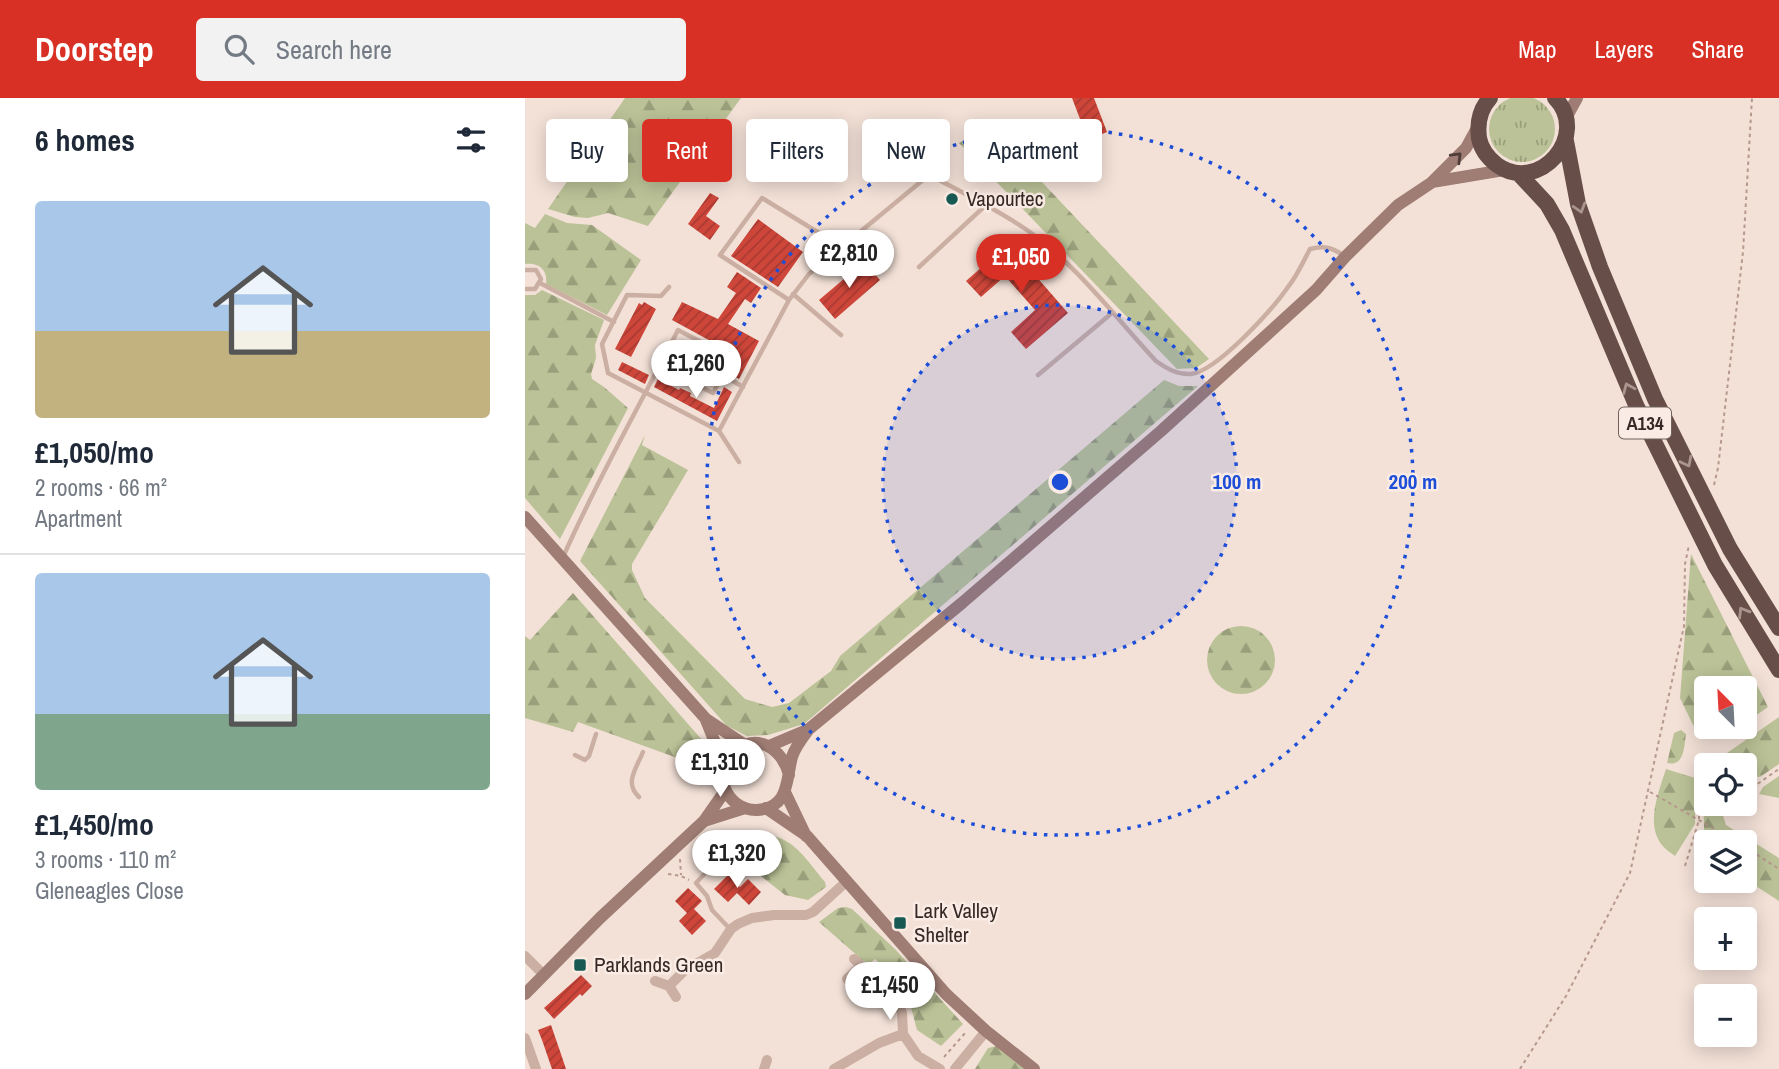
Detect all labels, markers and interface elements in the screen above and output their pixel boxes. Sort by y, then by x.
search box [196,18,686,81]
text: Doorstep [35,27,154,71]
icon: search [220,30,258,68]
text: Search here [276,32,392,67]
text: Map [1518,33,1556,65]
text: Layers [1594,33,1653,65]
text: Share [1691,33,1744,65]
chip: Buy [546,119,628,182]
chip: Rent [642,119,732,182]
chip: Filters [746,119,848,182]
chip: New [862,119,950,182]
chip: Apartment [964,119,1102,182]
text: 6 homes [35,120,135,160]
icon: filters [452,121,490,159]
one-way arrow [1449,152,1462,165]
place label: Vapourtec [966,184,1043,213]
marker: Vapourtec [944,191,960,207]
one-way arrow [1571,201,1586,213]
pin: £2,810 [792,230,906,290]
pin: £1,050 [964,234,1078,294]
text: £2,810 [820,237,878,268]
text: £1,050 [992,241,1050,272]
icon: home [200,247,326,373]
pin: £1,260 [639,341,753,400]
text: £1,260 [667,347,725,378]
one-way arrow [1623,382,1637,394]
road number: A134 [1619,408,1671,438]
text: £1,050/mo [35,432,154,472]
one-way arrow [1678,455,1692,467]
text: 100 m [1213,467,1261,496]
text: 200 m [1389,467,1437,496]
centre of rings [1048,470,1072,494]
text: 2 rooms · 66 m² [35,472,167,503]
text: Apartment [35,503,122,534]
one-way arrow [1739,606,1752,619]
icon: home [200,619,326,745]
north arrow [1694,676,1757,738]
map controls [1694,676,1757,1047]
pin: £1,310 [663,740,777,799]
text: £1,310 [691,746,749,777]
button: locate [1694,753,1757,816]
text: £1,450/mo [35,804,154,844]
pin: £1,320 [680,830,794,890]
button: layers [1694,830,1757,893]
text: £1,320 [708,837,766,868]
text: 3 rooms · 110 m² [35,844,176,875]
text: Gleneagles Close [35,875,184,906]
place label: Lark Valley Shelter [914,896,998,949]
button: + [1694,907,1757,970]
marker: Lark Valley Shelter [892,915,908,931]
place label: Parklands Green [594,950,723,979]
marker: Parklands Green [572,957,588,973]
pin: £1,450 [833,962,947,1022]
text: £1,450 [861,969,919,1000]
button: − [1694,984,1757,1047]

